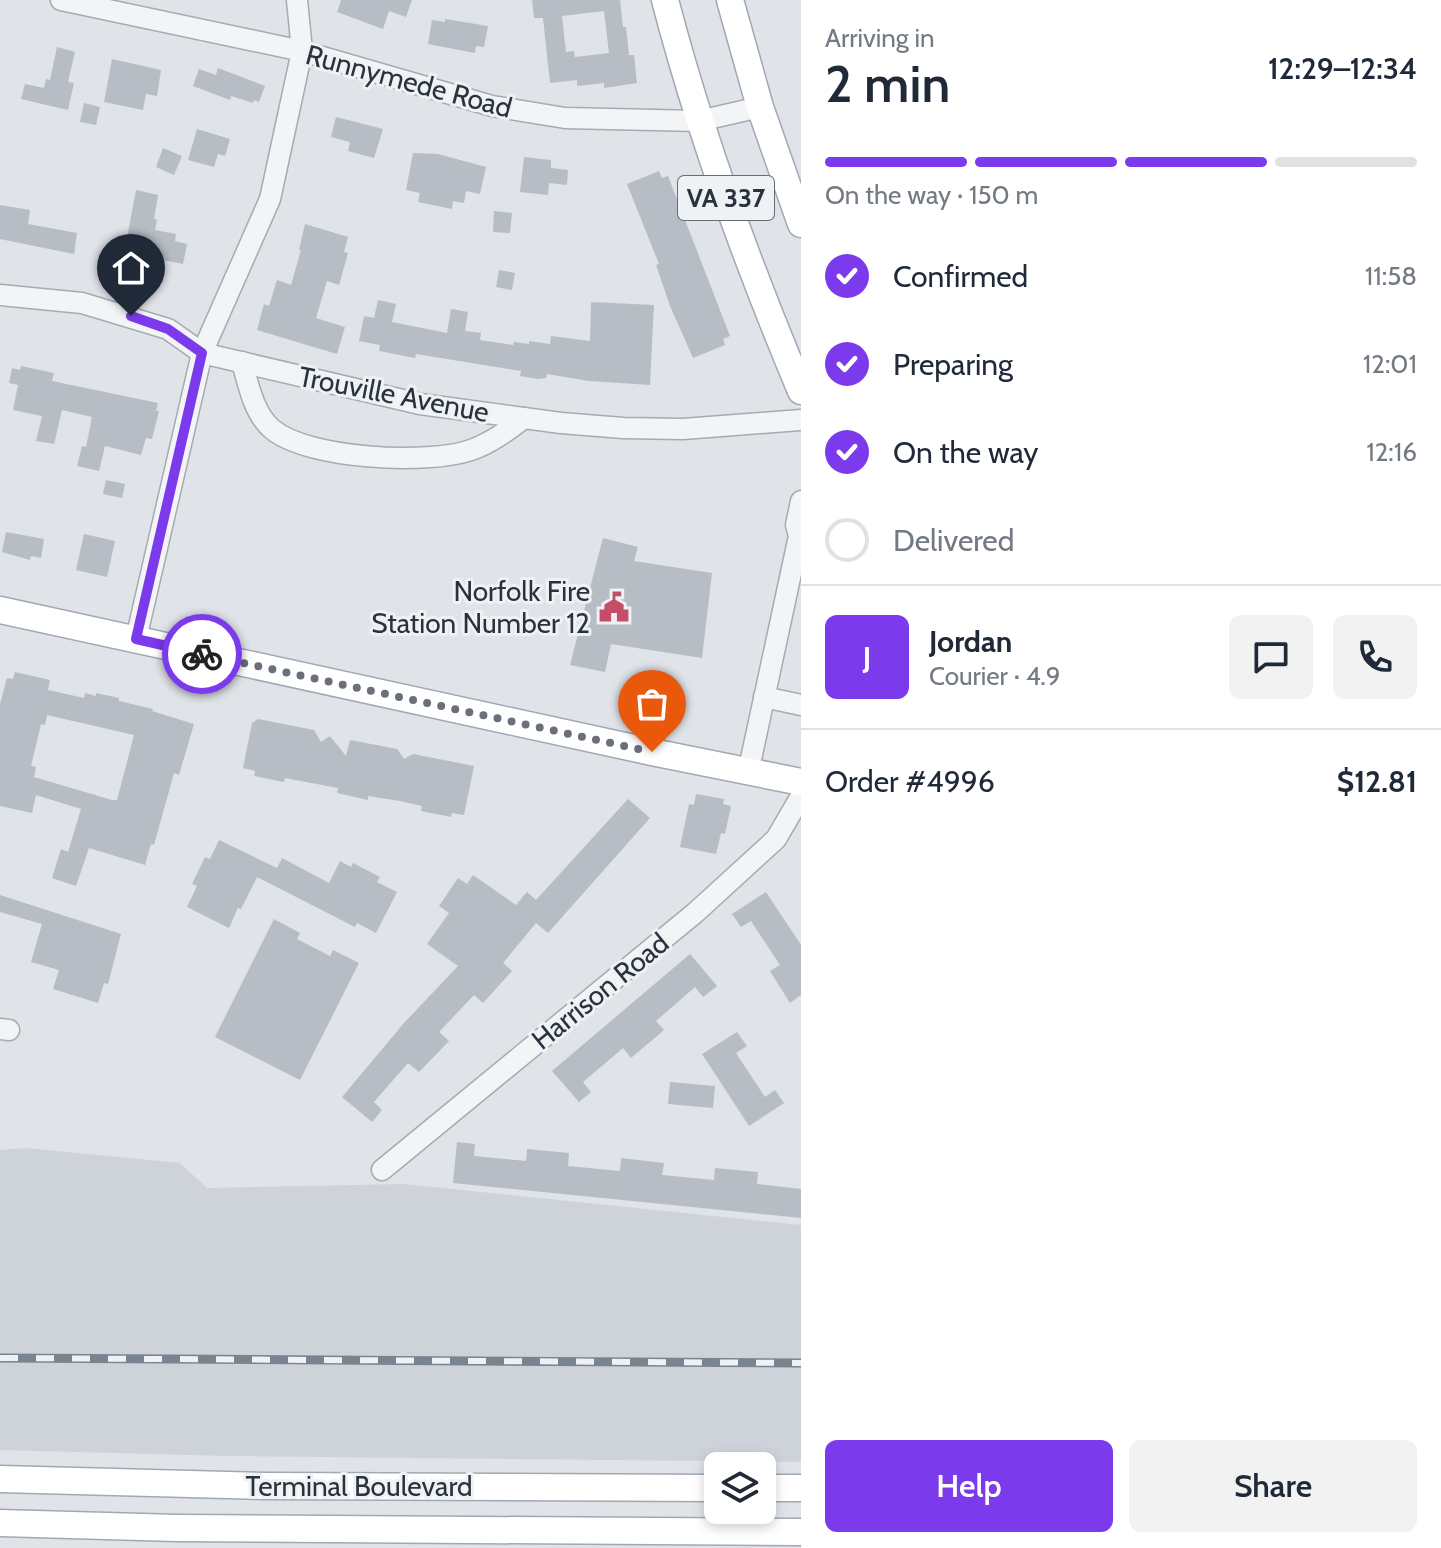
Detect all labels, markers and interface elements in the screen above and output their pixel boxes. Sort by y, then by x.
text: Arriving in [825,22,935,54]
street label: Runnymede Road [302,37,516,125]
text: 12:29–12:34 [1268,50,1417,87]
text: 2 min [825,52,950,115]
road number: VA 337 [678,176,774,220]
text: On the way · 150 m [825,179,1038,211]
pin [97,234,165,316]
icon: home [109,246,153,290]
icon: check [825,254,869,298]
text: Confirmed [893,258,1028,295]
text: 11:58 [1365,260,1417,292]
icon: check [825,342,869,386]
text: Preparing [893,346,1013,383]
text: 12:01 [1363,348,1417,380]
street label: Trouville Avenue [296,359,492,429]
icon: check [825,430,869,474]
text: On the way [893,434,1038,471]
text: 12:16 [1366,436,1417,468]
text: Delivered [893,522,1014,559]
place label: Norfolk Fire Station Number 12 [371,574,590,640]
public building icon: Norfolk Fire Station Number 12 [597,590,631,624]
courier [162,614,242,694]
button: chat [1229,615,1313,699]
button: phone [1333,615,1417,699]
text: Jordan [929,623,1012,660]
icon: bike [180,632,224,676]
text: J [863,639,871,676]
text: Courier · 4.9 [929,660,1061,692]
pin [618,670,686,752]
icon: bag [630,682,674,726]
text: Order #4996 [825,763,995,800]
text: $12.81 [1337,763,1417,800]
street label: Harrison Road [525,925,675,1057]
button: Help [825,1440,1113,1532]
button: Share [1129,1440,1417,1532]
map controls [704,1452,776,1524]
button: layers [704,1452,776,1524]
street label: Terminal Boulevard [246,1469,472,1503]

